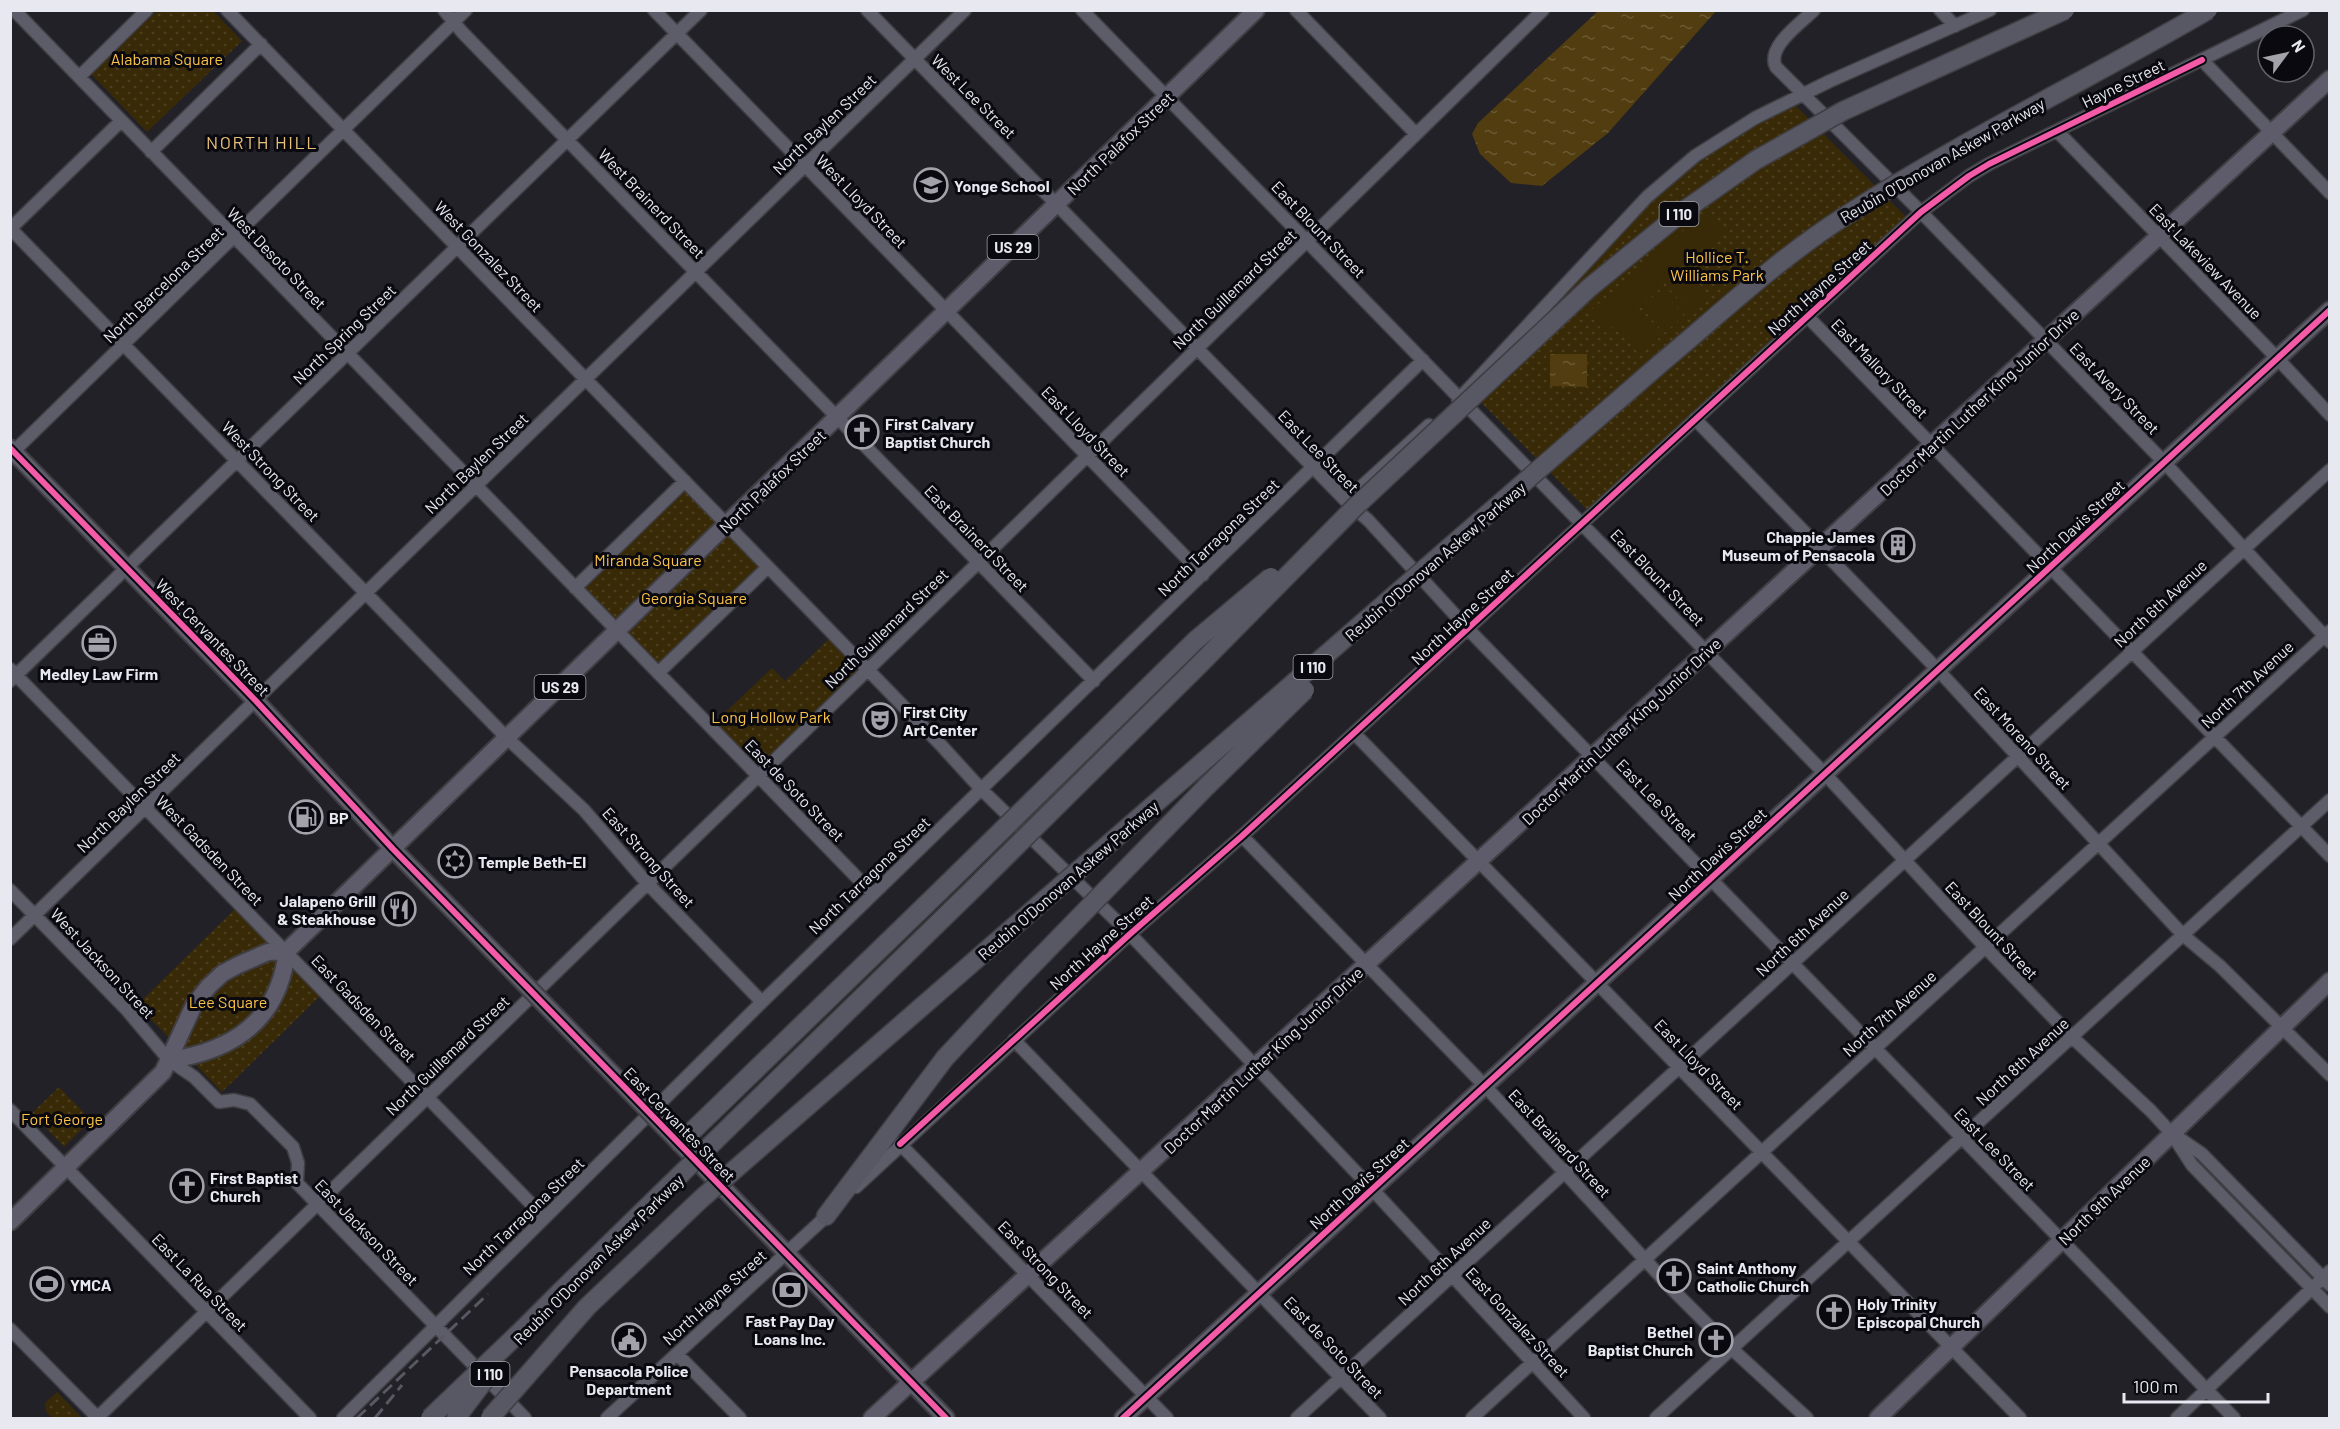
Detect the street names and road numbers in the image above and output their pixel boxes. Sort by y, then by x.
street label: West Lee Street [928,50,1020,142]
street label: Hayne Street [2078,55,2168,111]
street label: North Baylen Street [768,70,880,178]
street label: North Palafox Street [1063,87,1177,199]
street label: Reubin O'Donovan Askew Parkway [1836,93,2048,226]
street label: West Brainerd Street [595,144,709,262]
street label: West Lloyd Street [813,150,911,252]
street label: East Blount Street [1268,177,1370,281]
street label: West Gonzalez Street [431,197,547,315]
street label: East Lakeview Avenue [2146,199,2266,323]
road number: I 110 [1660,202,1698,226]
street label: West Desoto Street [224,203,330,313]
street label: North Barcelona Street [99,222,227,346]
street label: North Guillemard Street [1168,225,1300,353]
road number: US 29 [988,235,1038,259]
street label: North Hayne Street [1763,235,1875,339]
street label: North Spring Street [289,280,399,388]
street label: Doctor Martin Luther King Junior Drive [1875,305,2083,499]
street label: East Mallory Street [1828,314,1932,422]
street label: East Avery Street [2066,338,2164,438]
street label: East Lloyd Street [1038,382,1134,480]
street label: East Lee Street [1275,406,1363,496]
street label: North Baylen Street [420,409,532,517]
street label: West Strong Street [218,417,324,525]
street label: North Palafox Street [715,425,829,537]
street label: North Tarragona Street [1153,474,1283,600]
street label: North Davis Street [2022,476,2128,576]
street label: Reubin O'Donovan Askew Parkway [1341,477,1530,645]
street label: East Brainerd Street [921,481,1033,595]
street label: East Blount Street [1607,525,1709,629]
street label: North 6th Avenue [2110,555,2210,651]
street label: North Guillemard Street [820,564,952,692]
street label: North Hayne Street [1407,564,1517,668]
street label: West Cervantes Street [152,574,274,700]
street label: Doctor Martin Luther King Junior Drive [1517,634,1725,828]
street label: North 7th Avenue [2197,636,2297,732]
road number: I 110 [1294,655,1332,679]
road number: US 29 [534,675,586,699]
street label: East Moreno Street [1971,683,2075,793]
street label: East de Soto Street [742,735,848,845]
street label: North Baylen Street [72,748,184,856]
street label: East Lee Street [1613,755,1701,845]
street label: West Gadsden Street [153,791,267,909]
street label: Reubin O'Donovan Askew Parkway [974,796,1163,964]
street label: East Strong Street [599,803,699,911]
street label: North Davis Street [1664,804,1770,904]
street label: North Tarragona Street [804,812,934,938]
street label: East Blount Street [1942,877,2042,983]
street label: North 6th Avenue [1752,884,1852,980]
street label: North Hayne Street [1045,890,1157,994]
street label: West Jackson Street [47,904,159,1022]
street label: East Gadsden Street [308,950,420,1066]
street label: Doctor Martin Luther King Junior Drive [1159,963,1367,1157]
street label: North 7th Avenue [1838,966,1940,1060]
street label: North Guillemard Street [381,991,513,1119]
street label: North 8th Avenue [1972,1013,2072,1109]
street label: East Lloyd Street [1651,1015,1747,1113]
street label: East Cervantes Street [620,1063,740,1185]
street label: East Brainerd Street [1505,1085,1615,1201]
street label: East Lee Street [1951,1104,2039,1194]
street label: North Davis Street [1305,1133,1413,1233]
street label: North 9th Avenue [2054,1151,2154,1249]
street label: North Tarragona Street [458,1153,588,1279]
street label: Reubin O'Donovan Askew Parkway [509,1169,688,1348]
street label: East Jackson Street [311,1175,423,1289]
street label: North 6th Avenue [1394,1213,1494,1309]
street label: East Strong Street [995,1216,1097,1322]
street label: East La Rua Street [149,1229,251,1335]
street label: North Hayne Street [658,1245,770,1349]
street label: East Gonzalez Street [1462,1263,1574,1381]
street label: East de Soto Street [1281,1292,1387,1402]
road number: I 110 [470,1362,510,1386]

